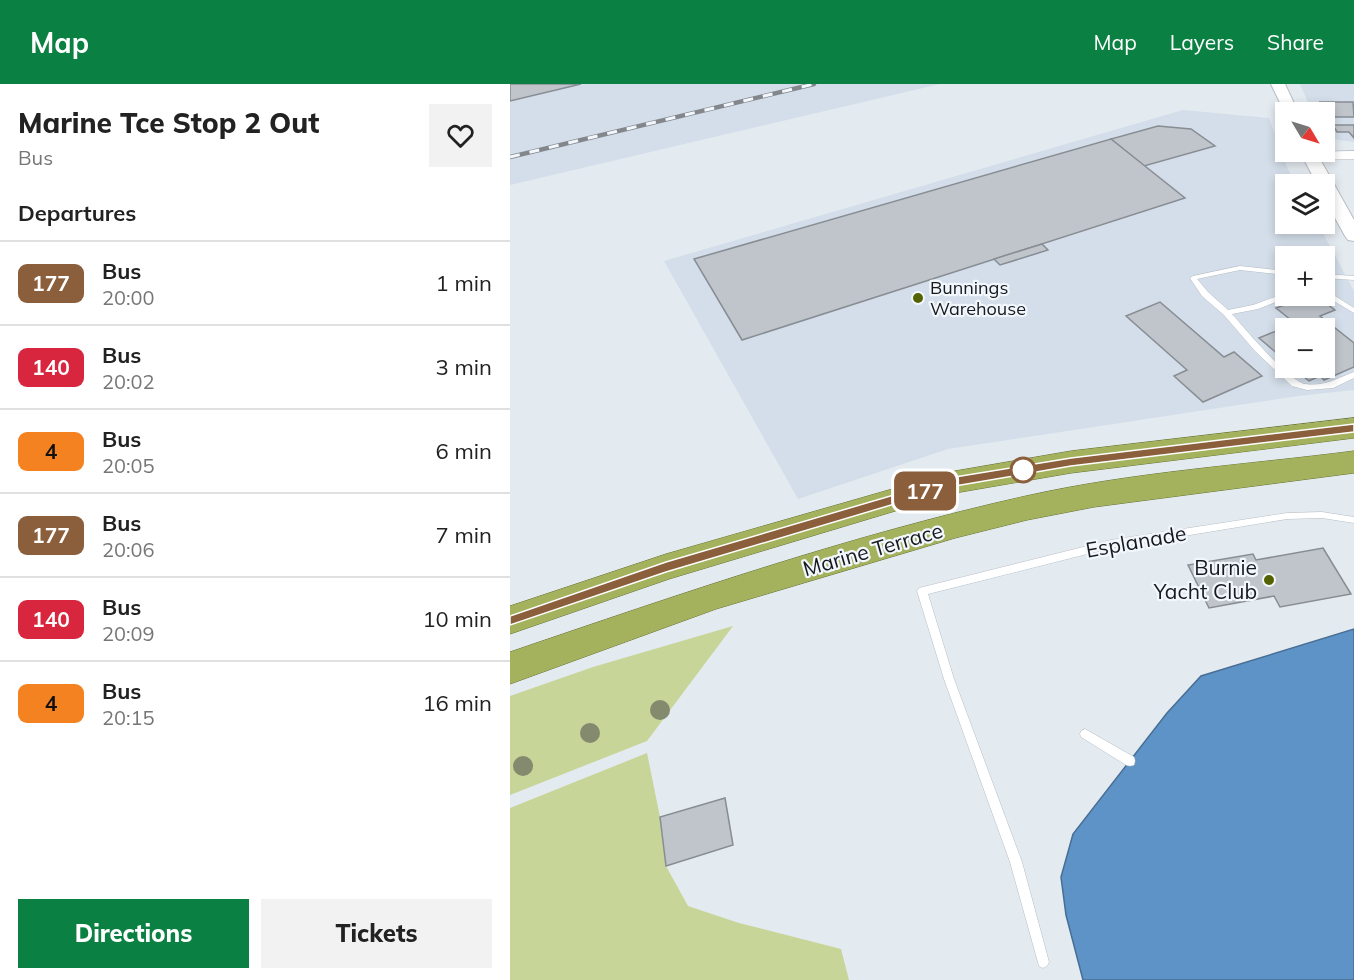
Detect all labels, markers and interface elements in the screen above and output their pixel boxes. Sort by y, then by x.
text: Map [30,25,89,60]
text: Map [1094,29,1137,55]
text: Layers [1170,29,1234,55]
text: Share [1267,29,1324,55]
north arrow [1275,102,1335,162]
map controls [1275,102,1335,378]
button: heart [429,104,492,167]
text: Marine Tce Stop 2 Out [18,105,319,140]
text: Bus [18,145,53,170]
button: layers [1275,174,1335,234]
text: Departures [18,199,136,227]
button: + [1275,246,1335,306]
text: Bus [102,257,141,285]
text: 1 min [436,269,492,297]
text: 177 [32,270,70,296]
place label: Bunnings Warehouse [930,276,1026,320]
text: 20:00 [102,285,155,310]
marker: Bunnings Warehouse [911,291,925,305]
button: − [1275,318,1335,378]
text: Bus [102,341,141,369]
text: 3 min [436,353,492,381]
text: 140 [32,354,70,380]
text: 20:02 [102,369,155,394]
text: Bus [102,425,141,453]
text: 6 min [436,437,492,465]
text: 4 [45,438,57,464]
text: 20:05 [102,453,155,478]
unlabelled marker [1010,457,1036,483]
line badge: 177 [890,472,960,510]
text: 177 [906,478,944,504]
text: Bus [102,509,141,537]
street label: Marine Terrace [800,517,946,581]
street label: Esplanade [1083,519,1188,563]
text: 7 min [436,521,492,549]
text: 177 [32,522,70,548]
text: 20:06 [102,537,155,562]
place label: Burnie Yacht Club [1153,554,1257,604]
marker: Burnie Yacht Club [1262,573,1276,587]
text: Bus [102,593,141,621]
text: 10 min [422,605,492,633]
text: 140 [32,606,70,632]
text: 20:09 [102,621,155,646]
text: Bus [102,677,141,705]
text: 16 min [422,689,492,717]
text: 4 [45,690,57,716]
text: 20:15 [102,705,155,730]
button: Directions [18,899,249,968]
button: Tickets [261,899,492,968]

